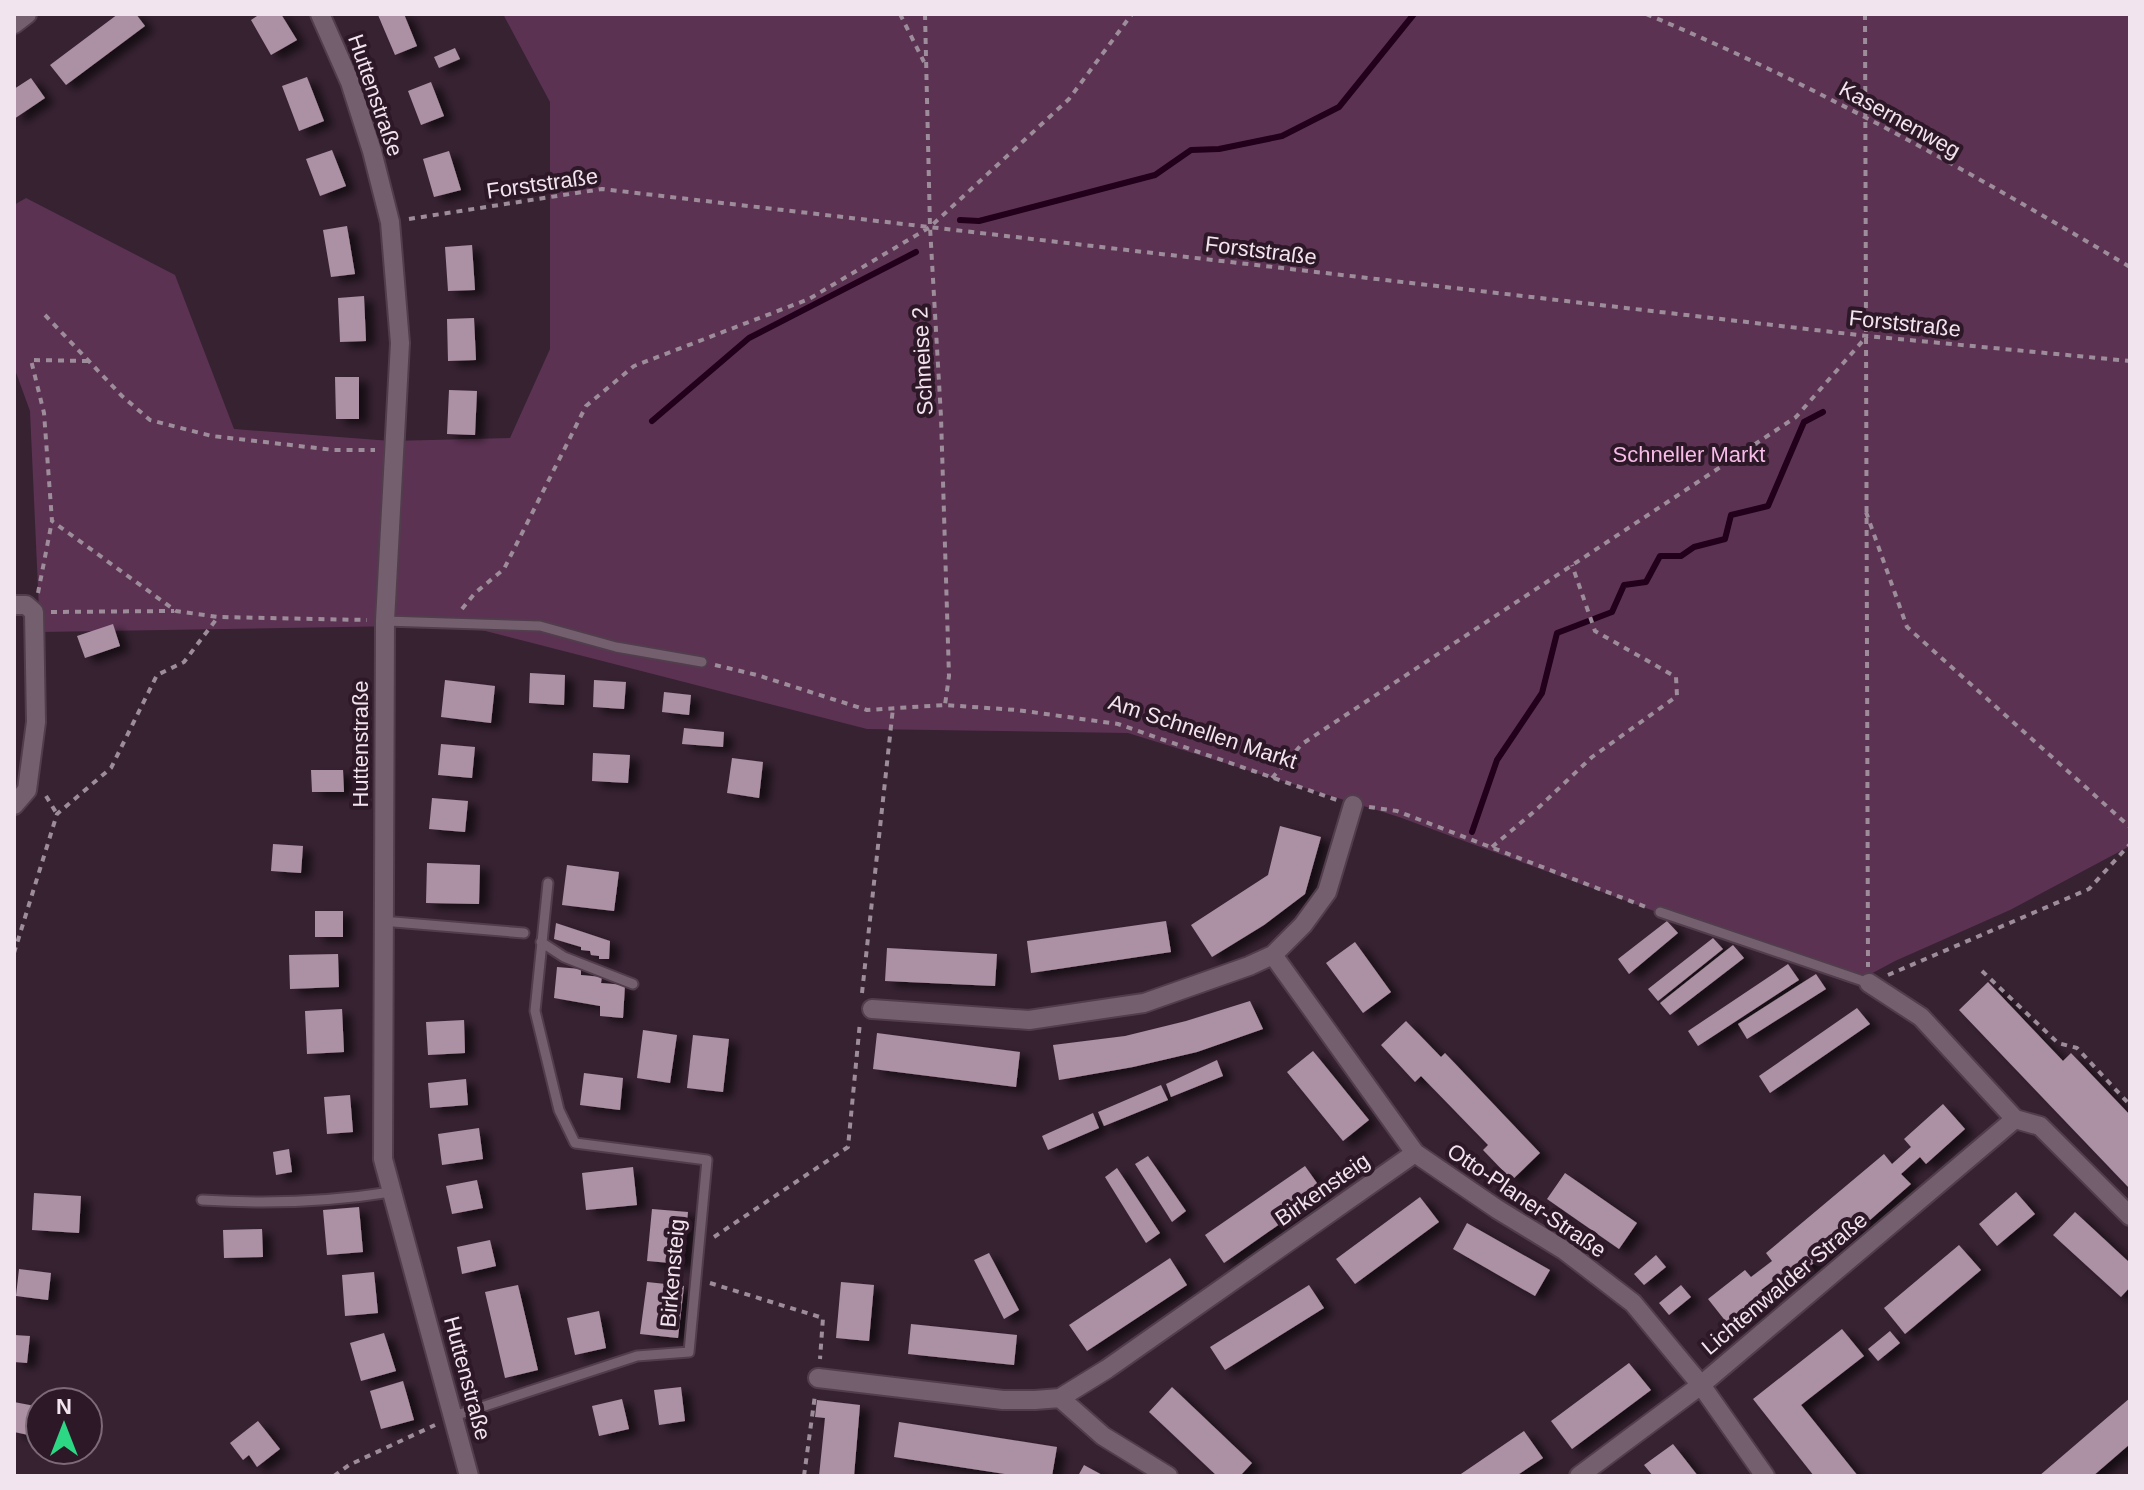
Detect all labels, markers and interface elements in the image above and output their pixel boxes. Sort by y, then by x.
street label: Huttenstraße [343,31,408,159]
street label: Kasernenweg [1835,76,1965,163]
street label: Forststraße [485,163,599,204]
street label: Forststraße [1204,231,1318,270]
street label: Forststraße [1848,305,1962,342]
street label: Schneise 2 [907,306,938,416]
park label: Schneller Markt [1613,442,1765,467]
street label: Huttenstraße [348,680,373,808]
street label: Am Schnellen Markt [1105,689,1300,774]
street label: Otto-Planer-Straße [1443,1138,1611,1263]
street label: Birkensteig [1271,1148,1374,1231]
street label: Lichtenwalder Straße [1697,1207,1872,1360]
street label: Birkensteig [655,1218,690,1328]
street label: Huttenstraße [439,1313,496,1443]
north arrow [24,1386,104,1466]
text: N [56,1394,72,1419]

